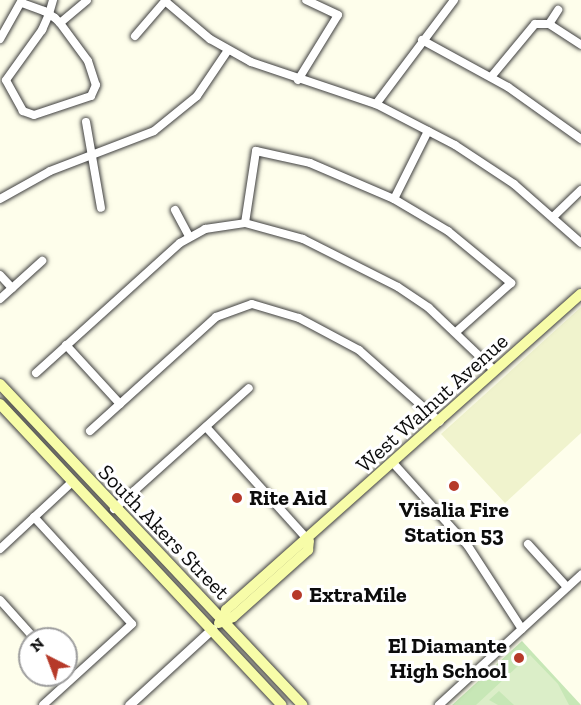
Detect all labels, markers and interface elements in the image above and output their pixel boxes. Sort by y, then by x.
street label: West Walnut Avenue [350,327,514,479]
street label: South Akers Street [93,459,235,605]
marker: Visalia Fire Station 53 [447,479,461,493]
place label: Rite Aid [249,485,327,511]
marker: Rite Aid [230,491,244,505]
place label: Visalia Fire Station 53 [399,496,509,548]
place label: ExtraMile [309,582,407,608]
marker: ExtraMile [290,588,304,602]
north arrow [18,627,78,687]
place label: El Diamante High School [388,632,507,684]
text: N [26,634,48,656]
marker: El Diamante High School [512,651,526,665]

